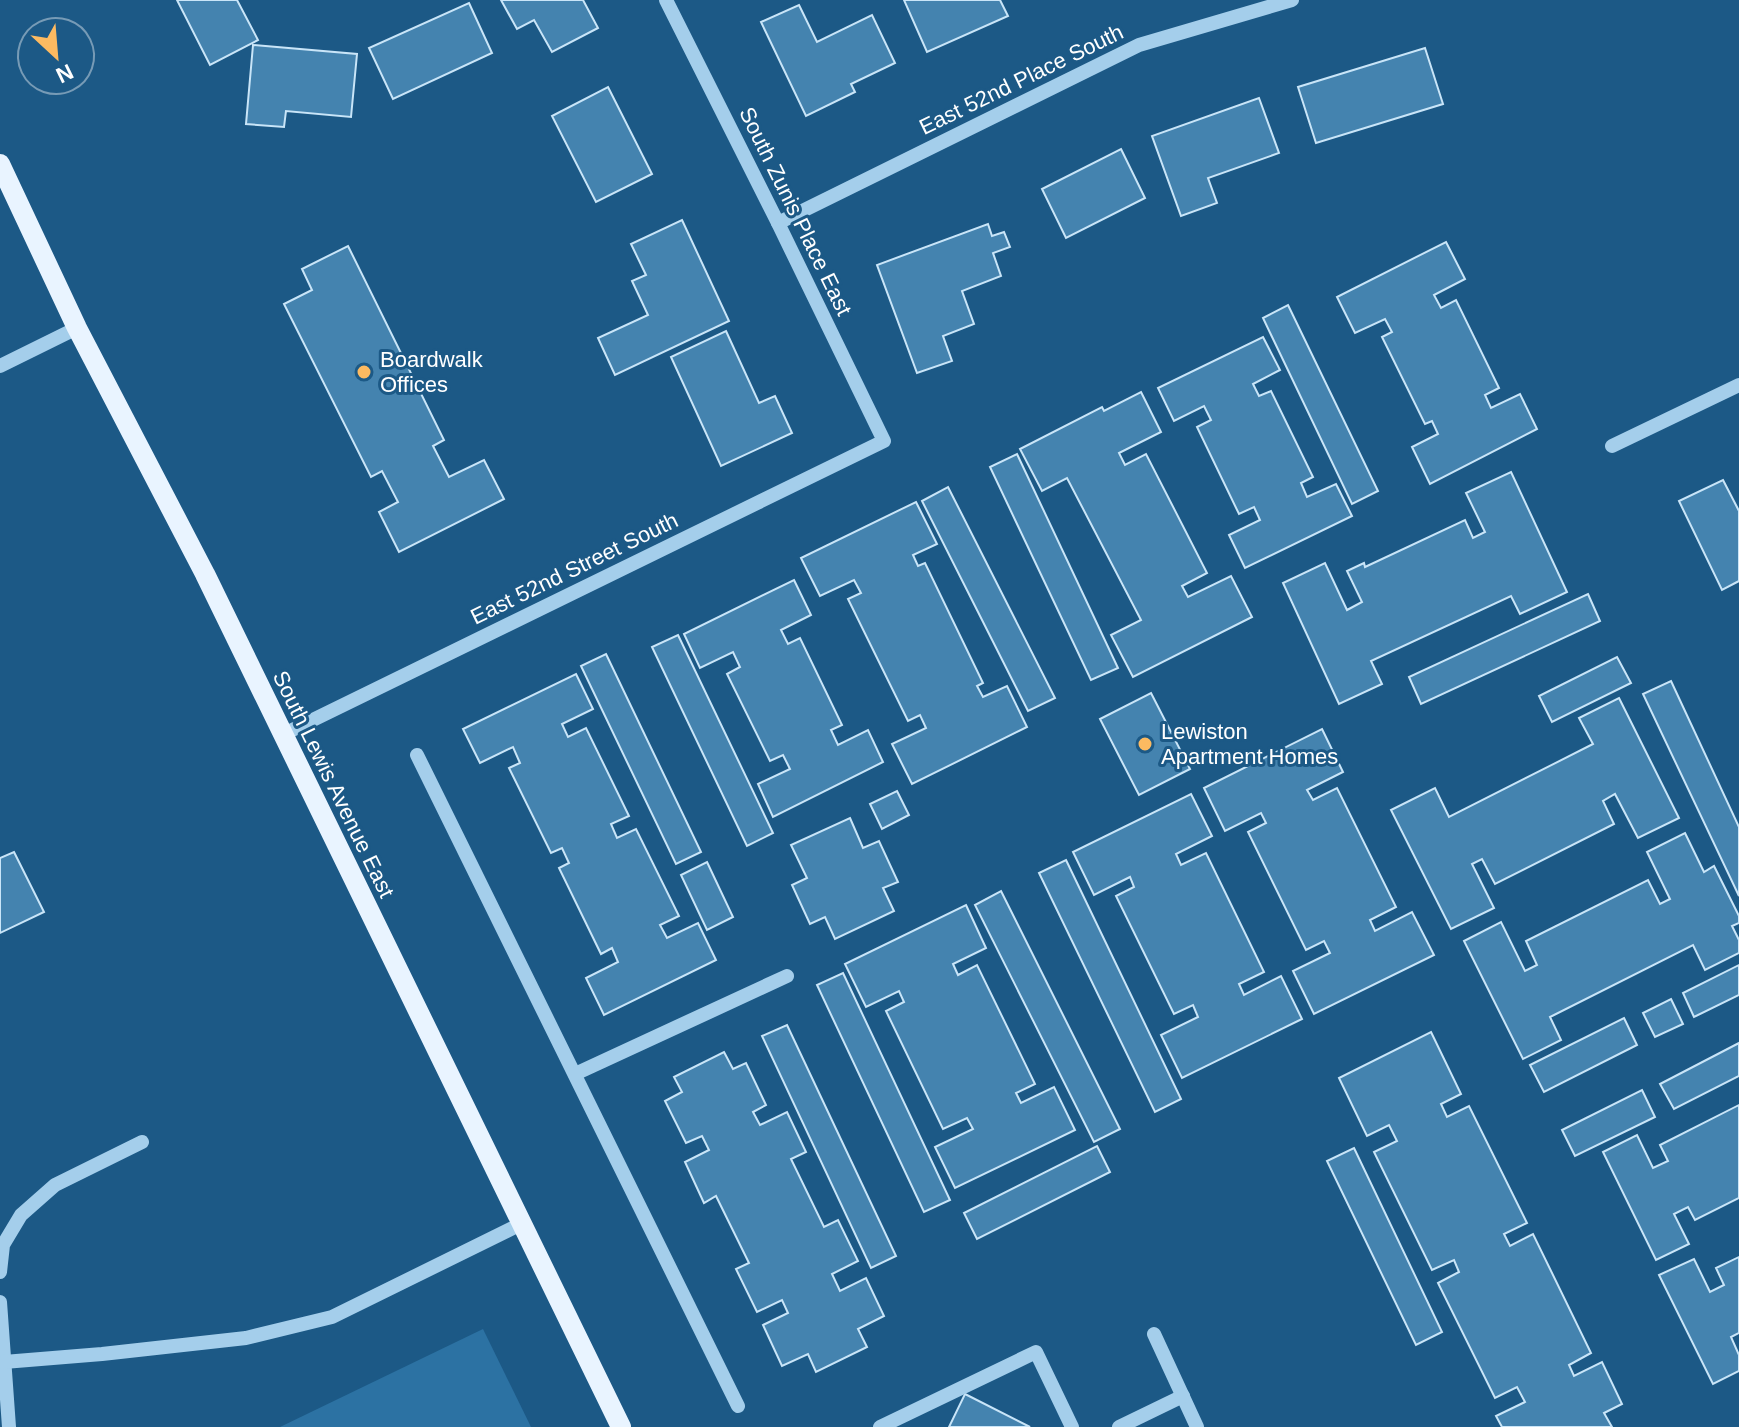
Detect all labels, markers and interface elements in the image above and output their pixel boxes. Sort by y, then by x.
north arrow [16,16,96,96]
street label: East 52nd Place South [915,19,1127,140]
text: N [52,59,77,88]
street label: South Zunis Place East [734,103,857,319]
place label: Boardwalk Offices [380,347,484,397]
marker: Boardwalk Offices [355,363,373,381]
street label: East 52nd Street South [467,507,682,630]
street label: South Lewis Avenue East [268,667,399,902]
place label: Lewiston Apartment Homes [1161,719,1338,769]
marker: Lewiston Apartment Homes [1136,735,1154,753]

